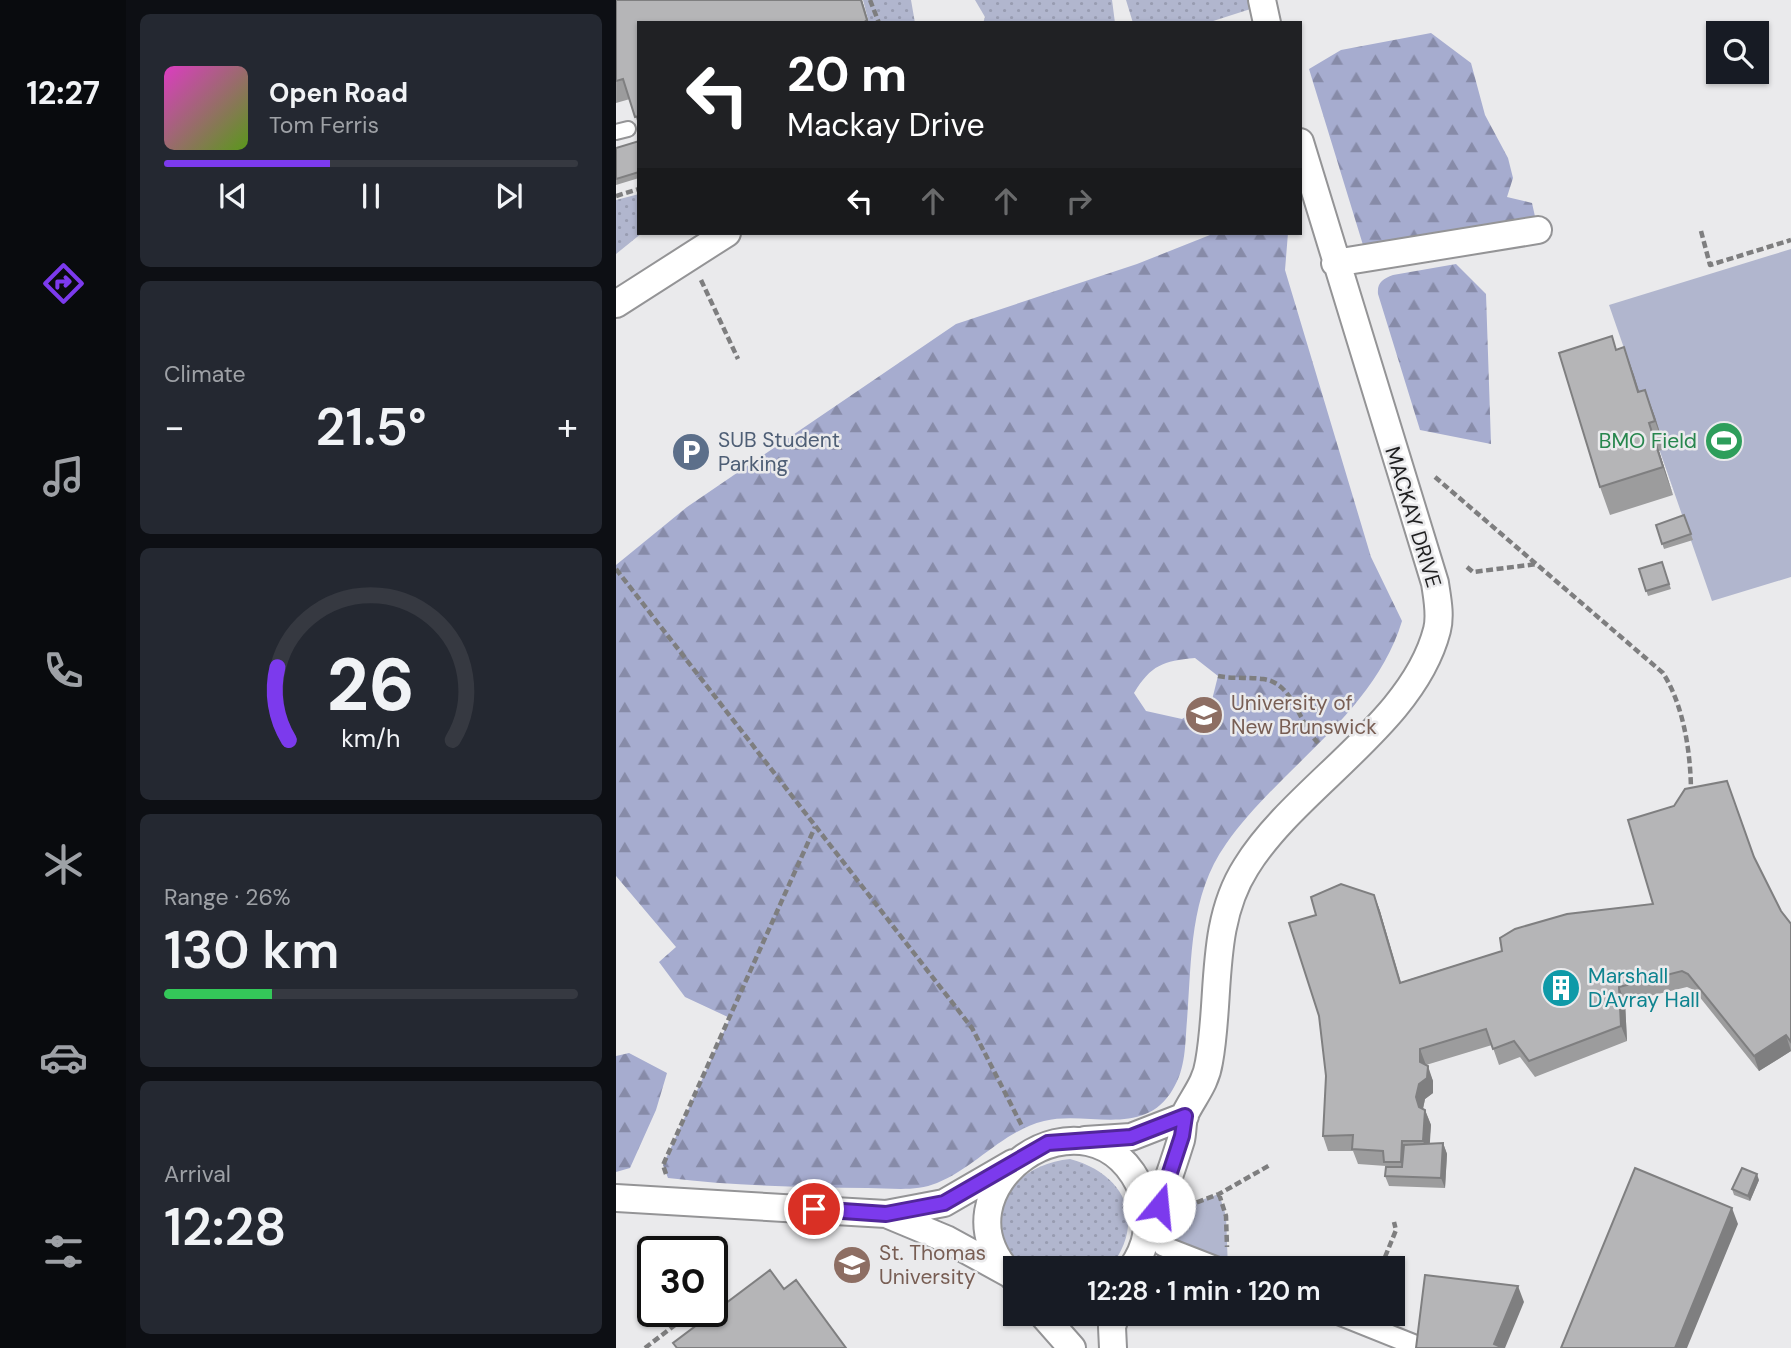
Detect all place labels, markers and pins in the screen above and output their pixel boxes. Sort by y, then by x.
sports icon: BMO Field [1703,420,1745,462]
place label: SUB Student Parking [718,426,840,478]
place label: BMO Field [1599,427,1697,455]
parking icon: SUB Student Parking [670,431,712,473]
place label: University of New Brunswick [1231,689,1377,741]
school or university icon: University of New Brunswick [1183,694,1225,736]
place label: Marshall D'Avray Hall [1588,962,1700,1014]
building icon: Marshall D'Avray Hall [1540,967,1582,1009]
pin [784,1179,844,1239]
place label: St. Thomas University [879,1239,986,1291]
school or university icon: St. Thomas University [831,1244,873,1286]

